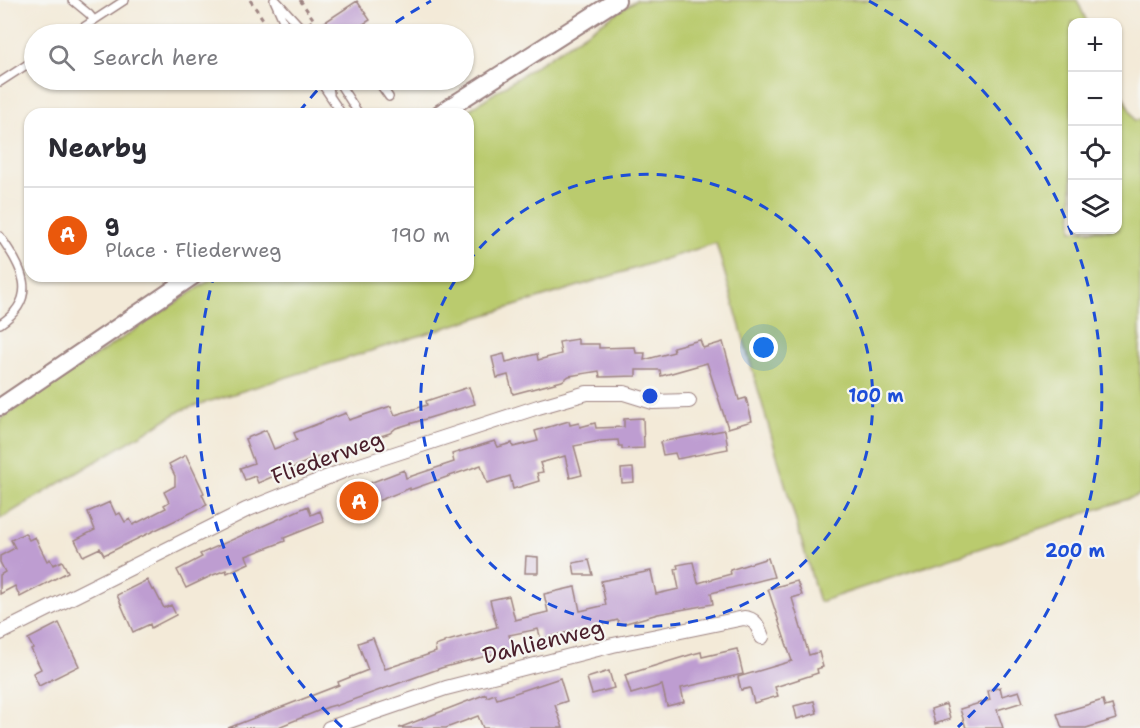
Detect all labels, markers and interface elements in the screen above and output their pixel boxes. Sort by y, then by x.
map controls [1068,18,1122,234]
button: + [1068,18,1122,72]
search box [24,24,474,90]
icon: search [45,41,78,74]
text: Search here [93,43,219,72]
button: − [1068,72,1122,126]
button: locate [1068,126,1122,180]
text: Nearby [48,130,147,165]
button: layers [1068,180,1122,234]
text: g [105,208,119,237]
text: A [60,222,75,248]
text: 190 m [391,222,450,248]
text: Place · Fliederweg [105,237,282,263]
your location [749,333,778,362]
text: 100 m [848,384,904,408]
centre of rings [640,386,660,406]
street label: Fliederweg [267,424,387,491]
pin: A [340,478,378,524]
text: 200 m [1045,539,1106,563]
street label: Dahlienweg [480,612,607,671]

